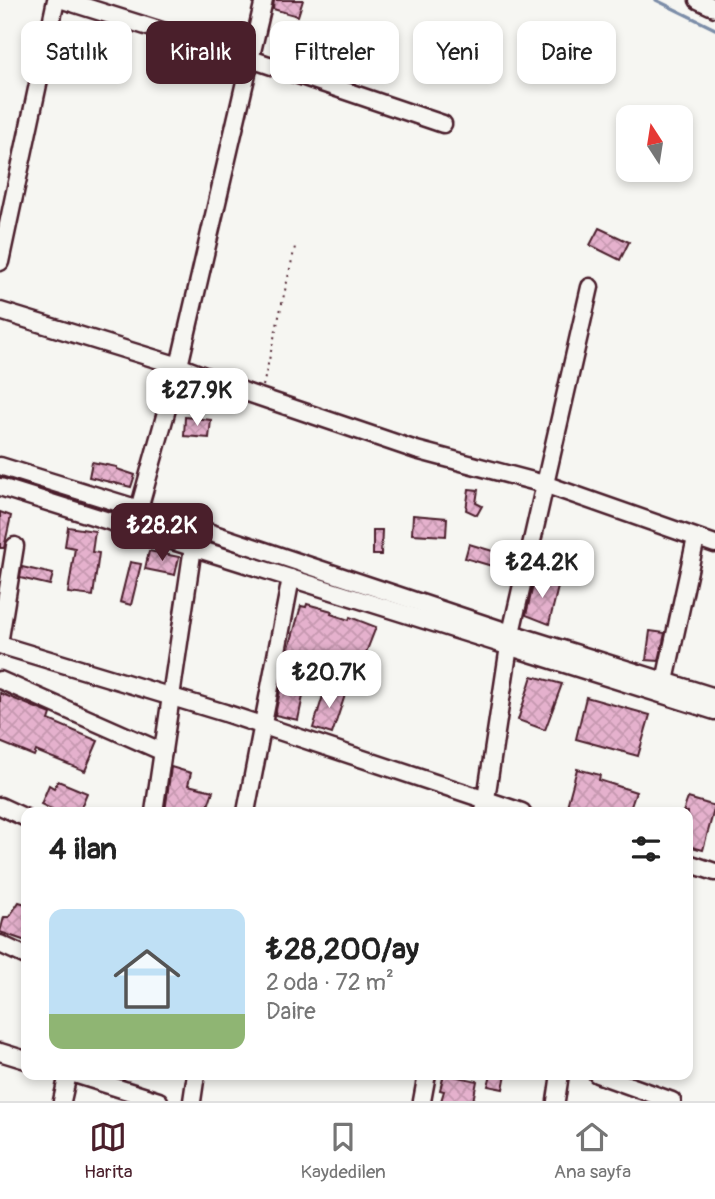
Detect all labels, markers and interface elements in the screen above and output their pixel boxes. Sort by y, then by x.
chip: Satılık [21,21,132,84]
chip: Kiralık [146,21,256,84]
chip: Filtreler [270,21,399,84]
chip: Yeni [413,21,503,84]
chip: Daire [517,21,616,84]
north arrow [616,105,693,182]
map controls [616,105,693,182]
pin: ₺27.9K [140,368,254,428]
text: ₺27.9K [162,376,232,405]
pin: ₺28.2K [105,504,219,563]
text: ₺28.2K [127,511,197,540]
pin: ₺24.2K [485,540,599,600]
text: ₺24.2K [506,548,578,577]
pin: ₺20.7K [272,650,386,710]
text: ₺20.7K [292,658,366,687]
icon: filters [627,830,665,868]
text: 4 ilan [49,831,117,868]
text: ₺28,200/ay [266,931,419,968]
icon: home [105,937,189,1021]
text: 2 oda · 72 m² [266,968,394,997]
text: Daire [266,997,315,1026]
tab: Harita [84,1118,133,1184]
tab: Kaydedilen [301,1118,386,1184]
tab: Ana sayfa [554,1118,631,1184]

